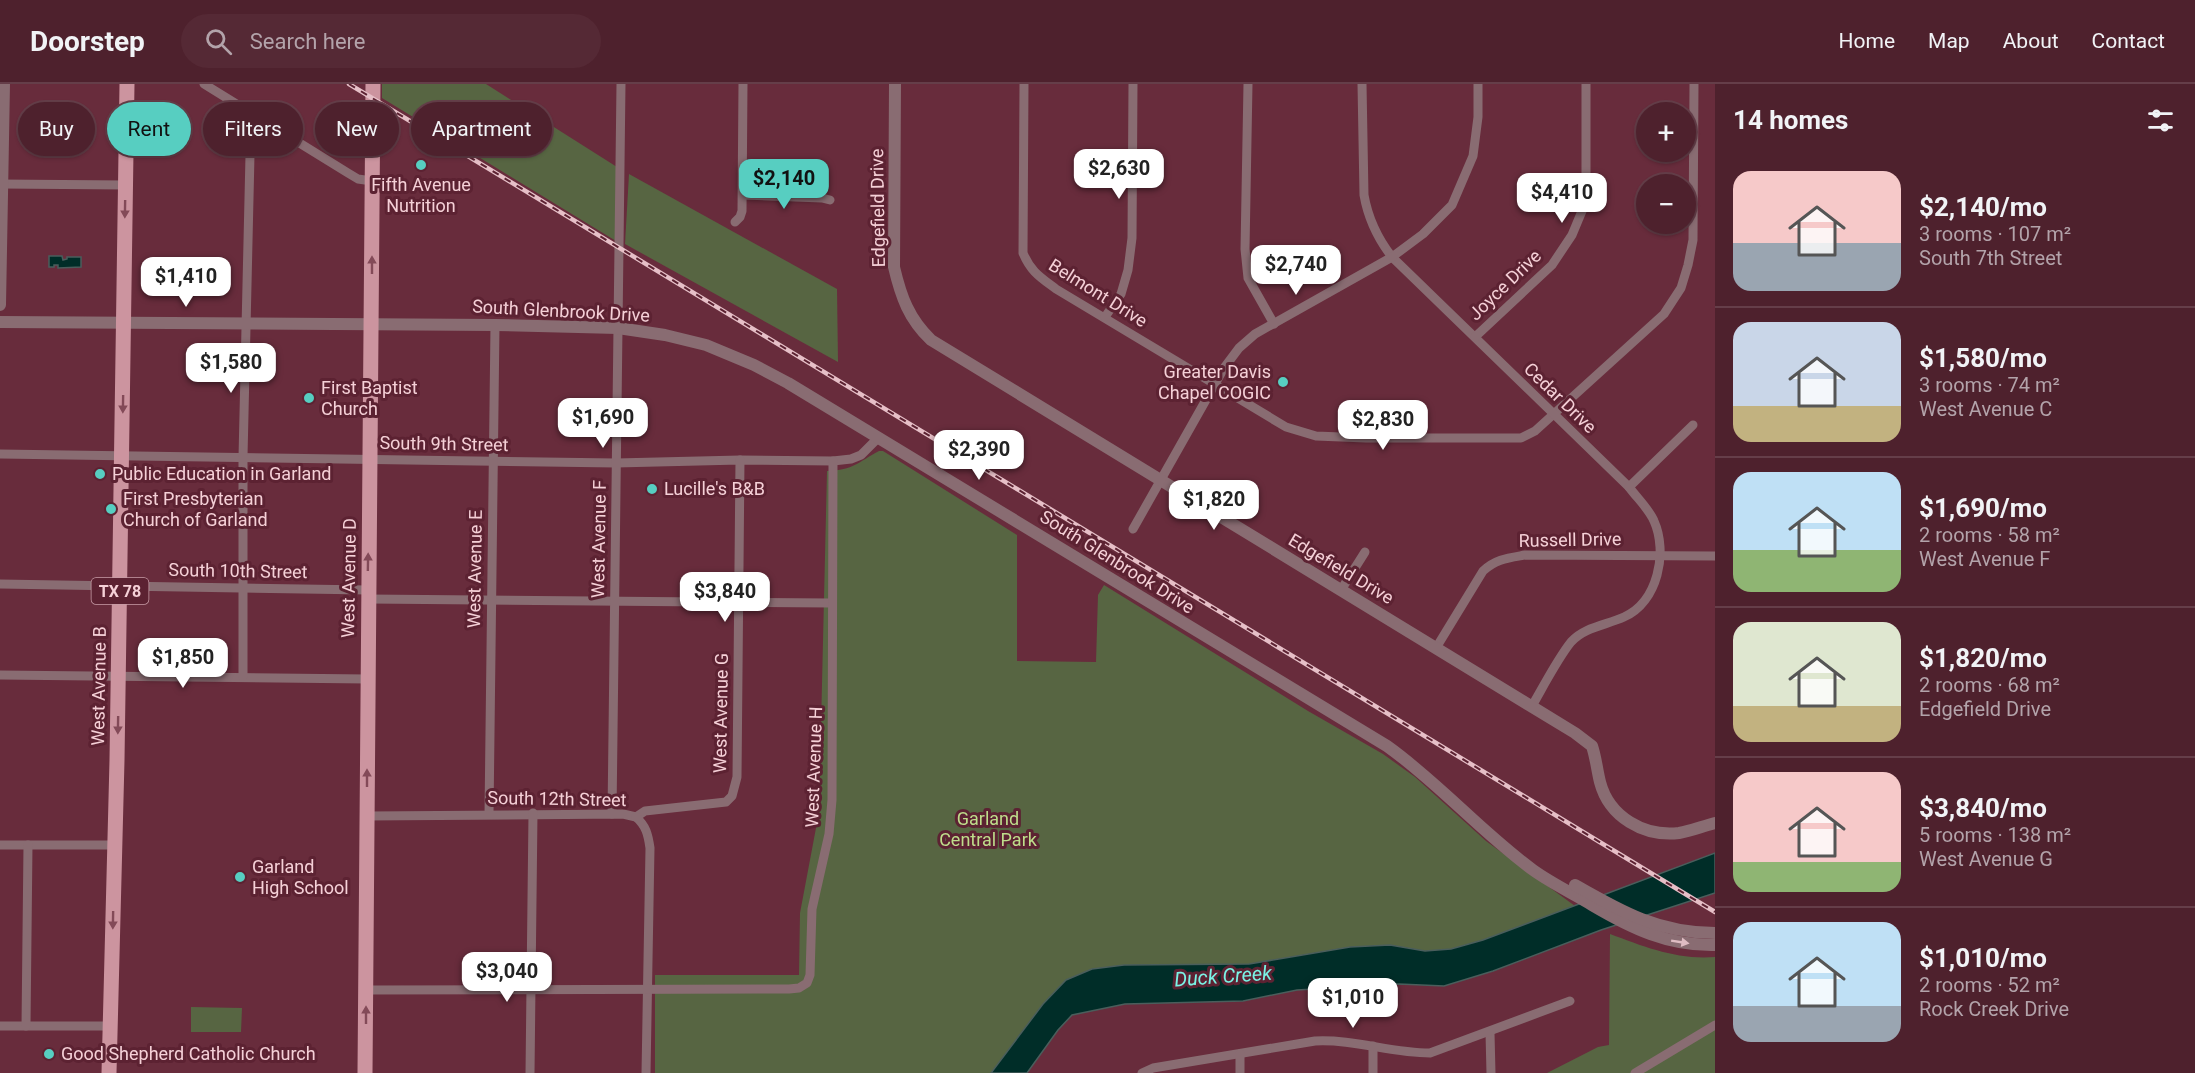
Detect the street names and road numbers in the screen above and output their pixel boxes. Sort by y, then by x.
street label: Edgefield Drive [866,148,889,268]
street label: Joyce Drive [1464,245,1545,324]
street label: Belmont Drive [1045,254,1151,331]
street label: South Glenbrook Drive [472,295,650,326]
street label: Cedar Drive [1520,358,1601,437]
street label: South 9th Street [379,432,509,455]
street label: West Avenue F [587,480,610,598]
street label: South Glenbrook Drive [1036,506,1198,618]
street label: West Avenue E [463,510,486,628]
street label: West Avenue D [337,518,360,638]
street label: Russell Drive [1518,528,1622,551]
street label: Edgefield Drive [1285,529,1398,608]
street label: South 10th Street [168,559,308,582]
road number: TX 78 [92,578,148,604]
street label: West Avenue B [87,626,110,746]
street label: West Avenue G [709,653,732,773]
street label: West Avenue H [801,706,826,828]
street label: South 12th Street [487,787,627,810]

